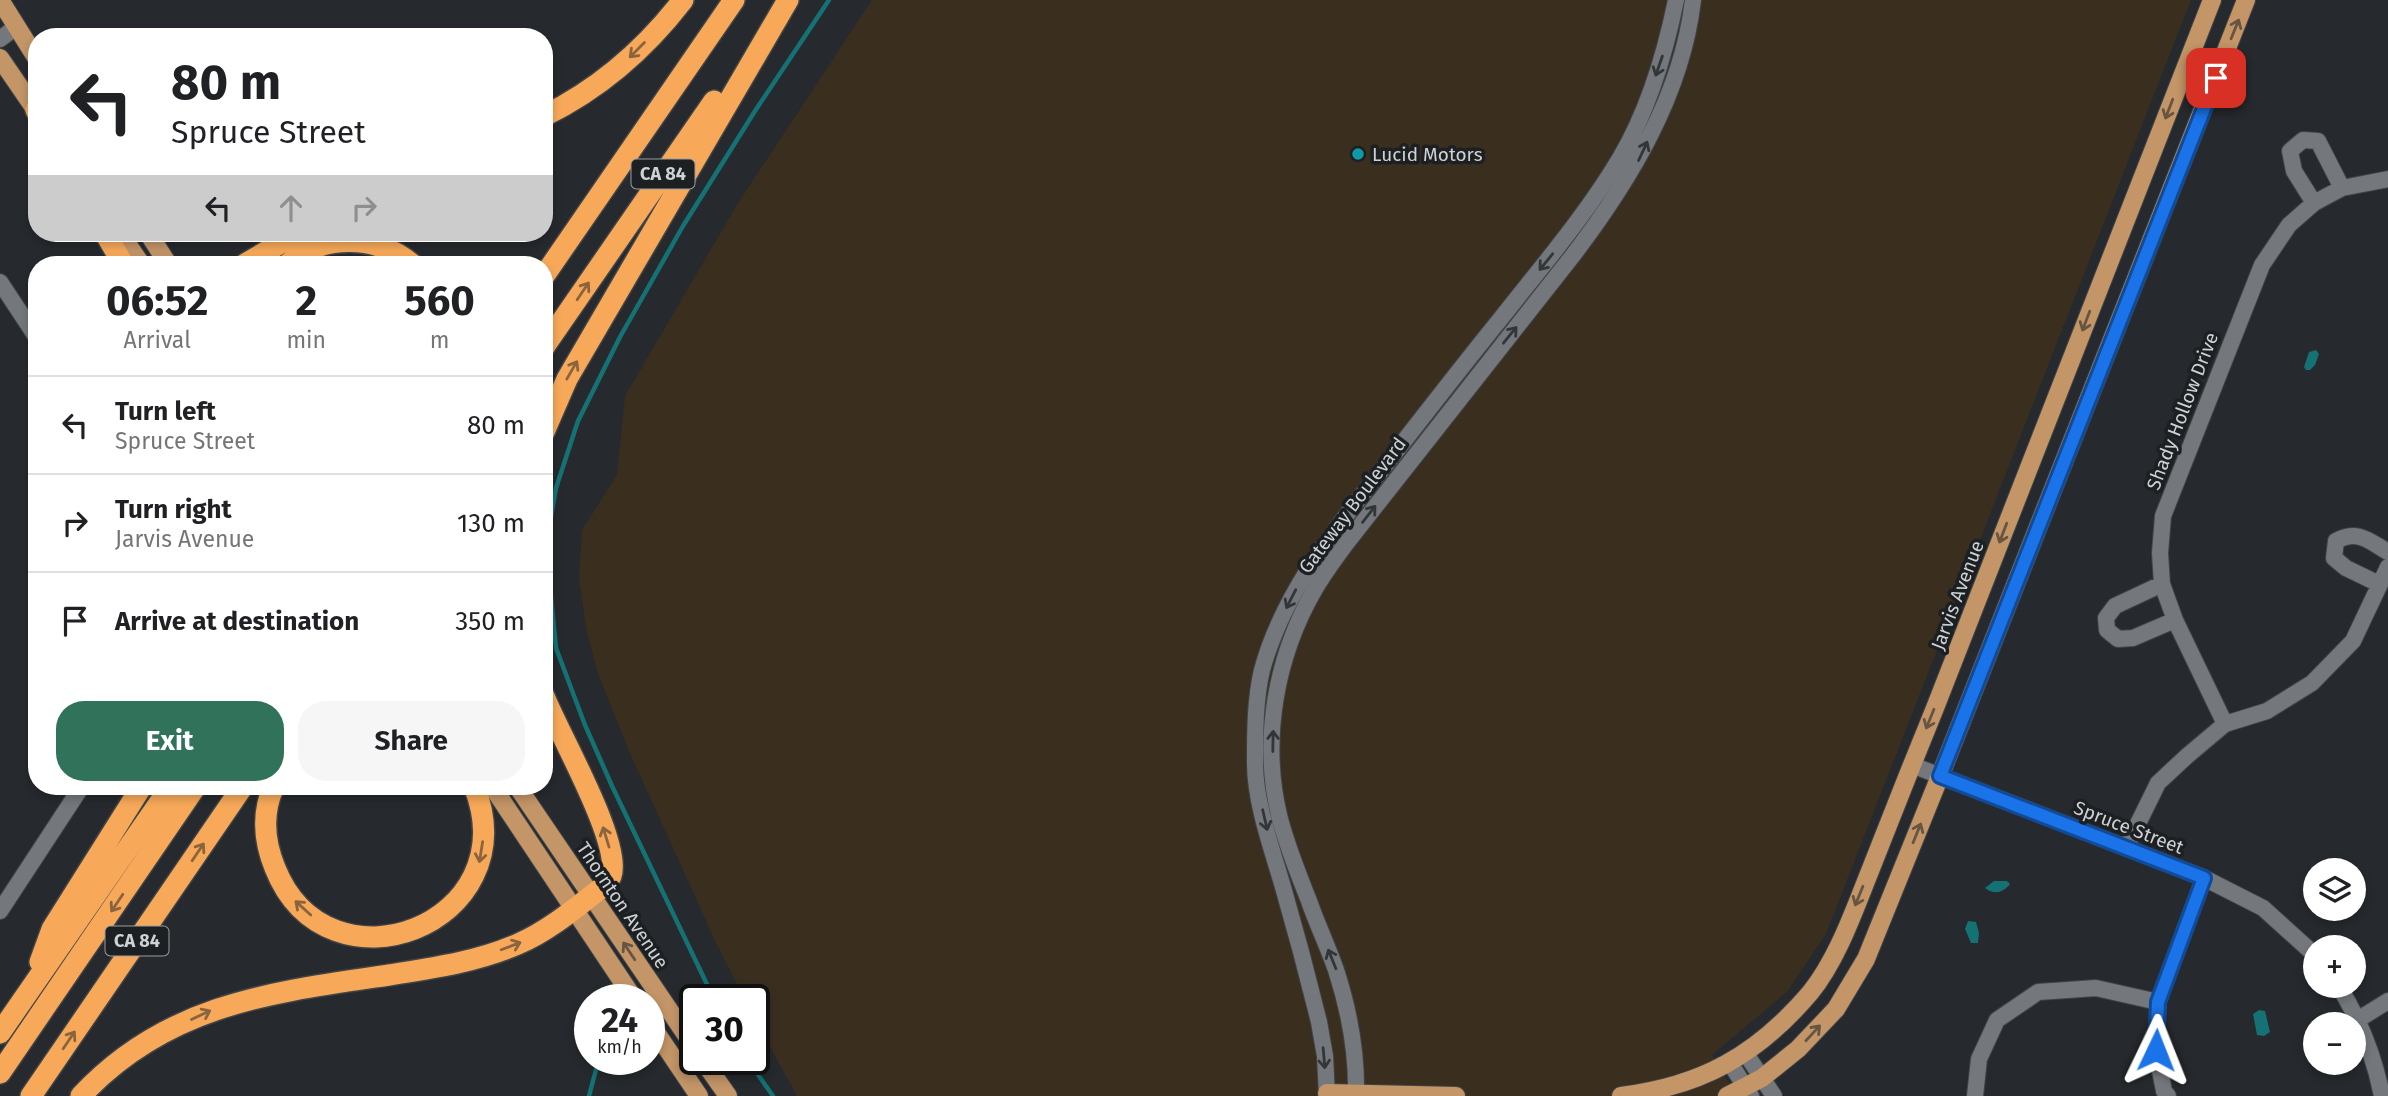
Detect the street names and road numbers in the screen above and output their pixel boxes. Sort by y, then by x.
road number: CA 84 [632,160,694,188]
street label: Shady Hollow Drive [2142,329,2223,493]
street label: Gateway Boulevard [1294,433,1411,578]
street label: Jarvis Avenue [1926,537,1989,653]
street label: Spruce Street [2071,796,2187,859]
street label: Thornton Avenue [572,838,673,973]
road number: CA 84 [106,926,168,956]

